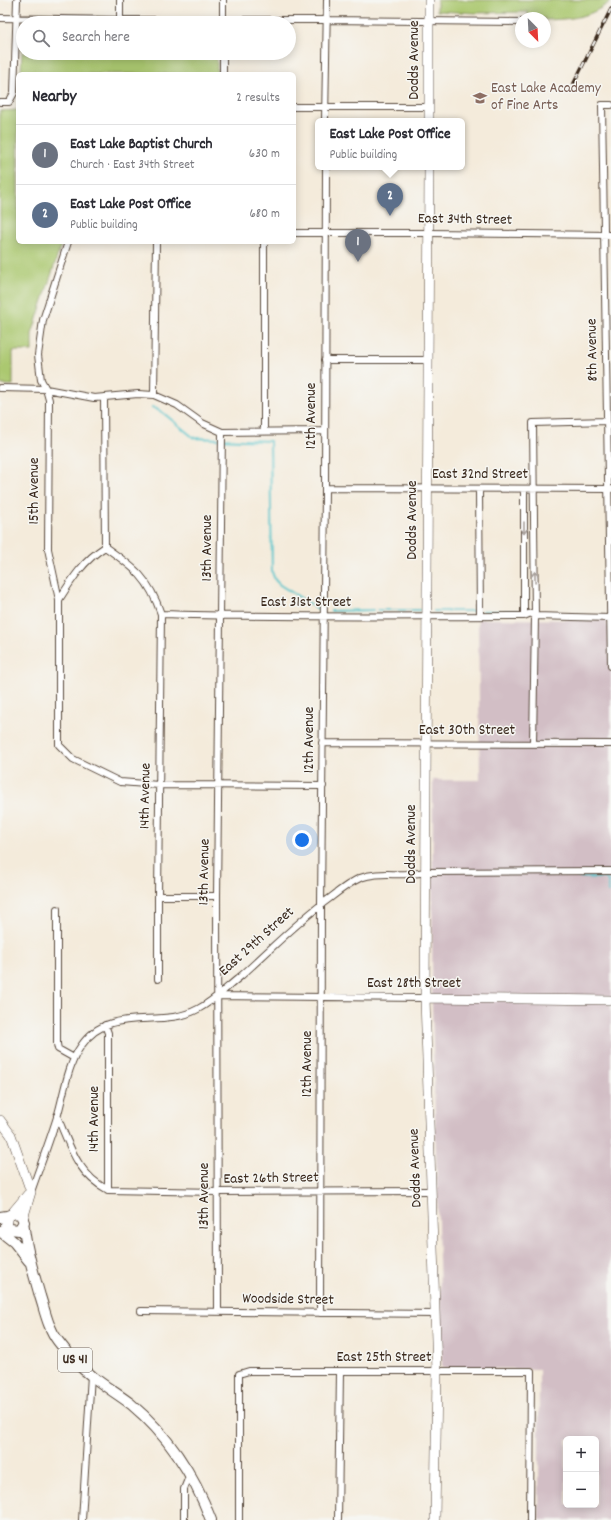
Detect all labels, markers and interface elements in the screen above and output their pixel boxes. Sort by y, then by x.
north arrow [515,12,551,48]
search box [16,16,296,60]
street label: Dodds Avenue [404,20,426,100]
icon: search [30,27,52,49]
text: Search here [62,27,130,49]
place label: East Lake Academy of Fine Arts [491,78,602,117]
text: Nearby [32,86,76,110]
text: 2 results [236,89,280,108]
school or university icon: East Lake Academy of Fine Arts [472,90,488,106]
popup [315,118,465,170]
text: East Lake Post Office [330,124,450,146]
text: East Lake Baptist Church [70,134,212,156]
text: 1 [44,145,46,164]
text: 630 m [249,145,280,164]
text: Public building [330,146,397,165]
text: Church · East 34th Street [70,156,195,175]
pin: 2 [377,183,403,216]
text: East Lake Post Office [70,194,191,216]
text: 2 [42,205,48,224]
text: 680 m [249,205,280,224]
street label: East 34th Street [418,208,513,232]
text: Public building [70,216,138,235]
pin: 1 [345,229,371,262]
street label: 8th Avenue [581,318,605,382]
street label: 12th Avenue [301,382,323,449]
street label: 15th Avenue [24,457,46,525]
street label: East 32nd Street [432,464,529,486]
street label: Dodds Avenue [402,480,424,560]
street label: 13th Avenue [197,514,219,581]
one-way arrow [520,521,528,534]
one-way arrow [531,571,539,584]
street label: East 31st Street [261,592,352,614]
street label: 12th Avenue [299,706,321,773]
street label: East 30th Street [419,720,516,742]
street label: 14th Avenue [134,762,158,829]
street label: Dodds Avenue [401,804,423,884]
your location [292,830,312,850]
street label: 13th Avenue [193,838,217,906]
street label: East 29th Street [214,902,300,982]
street label: East 28th Street [367,973,461,995]
street label: 12th Avenue [297,1030,319,1097]
street label: 14th Avenue [84,1085,106,1152]
street label: Dodds Avenue [404,1128,428,1208]
street label: 13th Avenue [194,1162,216,1229]
street label: East 26th Street [223,1167,319,1191]
street label: Woodside Street [242,1288,334,1312]
street label: East 25th Street [337,1347,432,1369]
road number: US 41 [58,1348,92,1372]
map controls [563,1436,599,1508]
button: + [563,1436,599,1472]
button: − [563,1472,599,1508]

